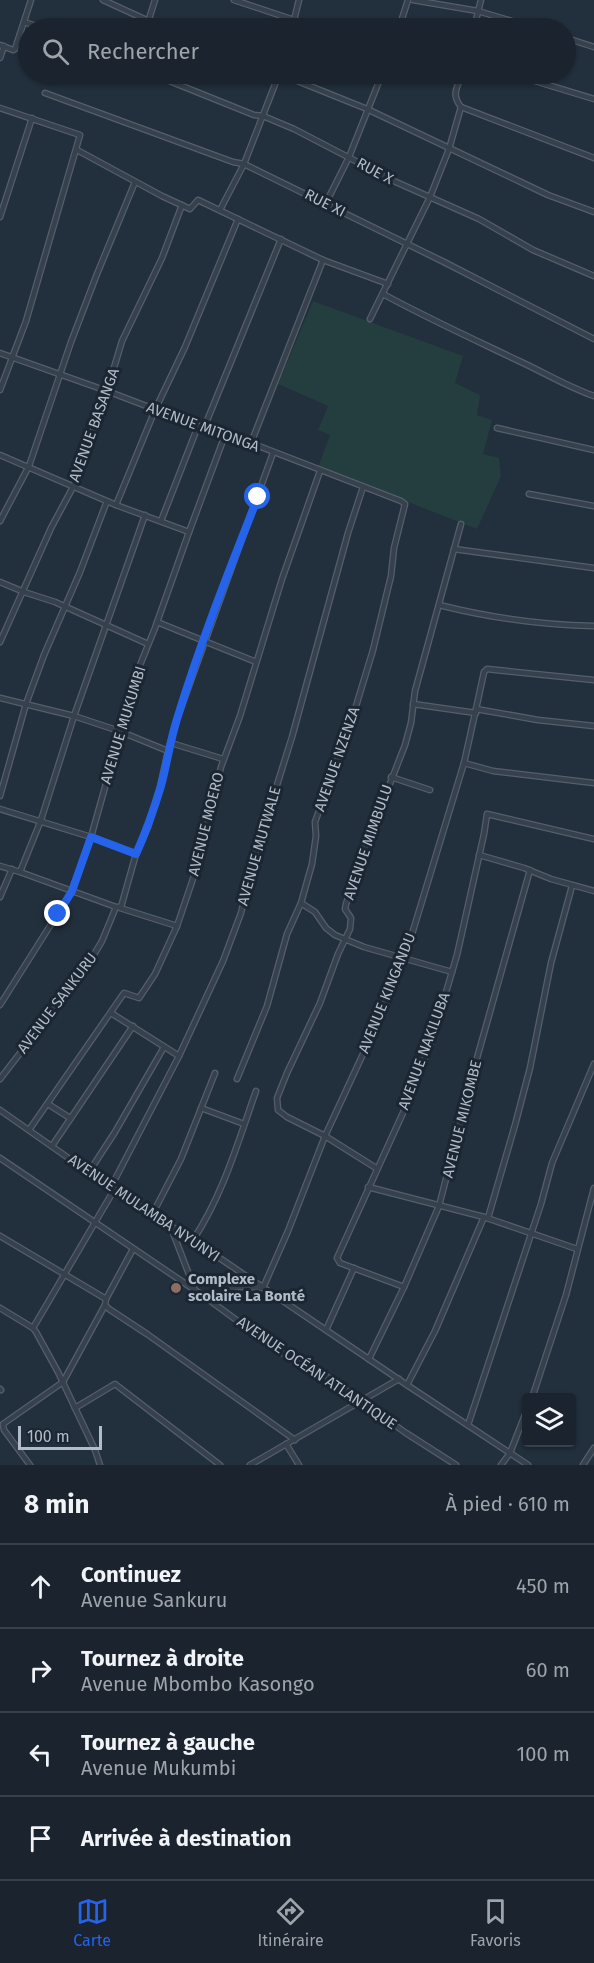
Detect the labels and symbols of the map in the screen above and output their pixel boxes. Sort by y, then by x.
street label: RUE X [354,154,397,189]
street label: RUE XI [302,185,348,221]
street label: AVENUE BASANGA [65,365,123,484]
street label: AVENUE MITONGA [144,398,262,456]
route start [244,483,270,509]
street label: AVENUE MUKUMBI [96,664,150,786]
street label: AVENUE NZENZA [311,704,363,814]
street label: AVENUE MOERO [184,770,228,878]
street label: AVENUE MIMBULU [340,782,396,902]
street label: AVENUE MUTWALE [233,785,285,907]
route end [44,900,70,926]
street label: AVENUE KINGANDU [355,930,419,1056]
street label: AVENUE SANKURU [13,949,101,1057]
street label: AVENUE NAKILUBA [394,989,454,1112]
street label: AVENUE MIKOMBE [439,1058,485,1180]
street label: AVENUE MULAMBA NYUNYI [65,1150,223,1266]
place label: Complexe scolaire La Bonté [188,1270,305,1305]
marker: Complexe scolaire La Bonté [169,1281,183,1295]
street label: AVENUE OCÉAN ATLANTIQUE [234,1313,400,1433]
scale bar [18,1423,102,1450]

